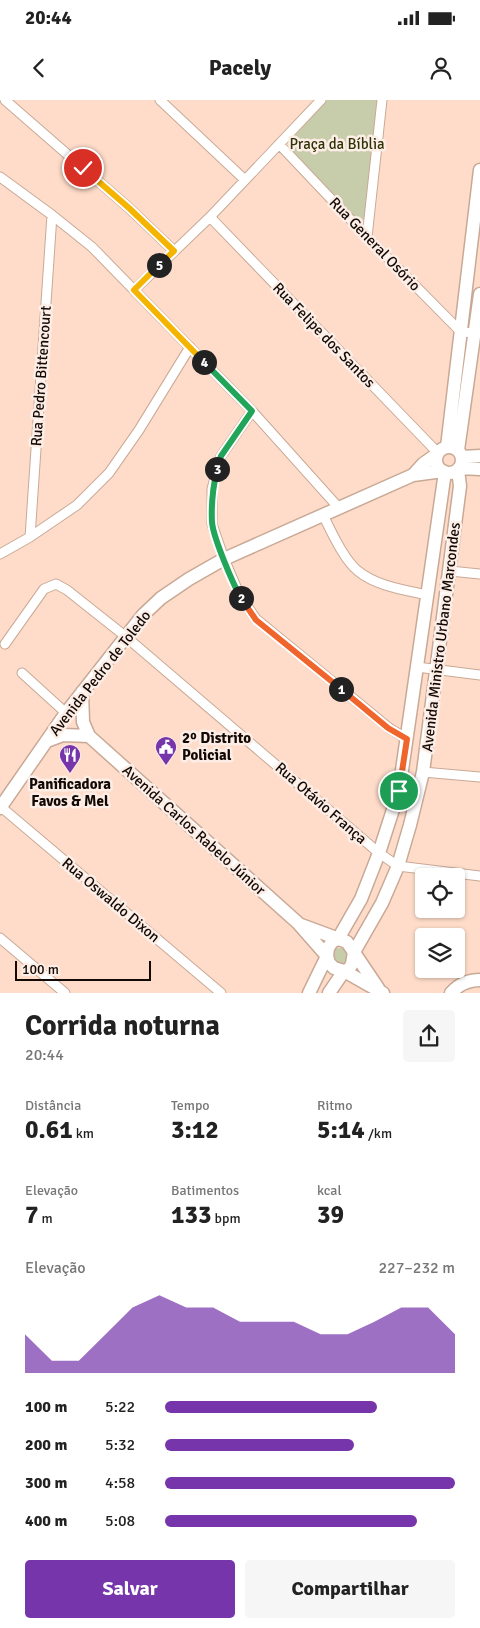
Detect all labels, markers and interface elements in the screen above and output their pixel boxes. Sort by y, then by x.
text: 20:44 [25,6,72,30]
icon: back [25,54,53,82]
text: Pacely [209,54,271,81]
icon: person [427,54,455,82]
park label: Praça da Bíblia [289,135,385,153]
pin [62,147,104,189]
icon: check [69,154,97,182]
street label: Rua General Osório [326,193,424,295]
pin: 5 [146,252,172,278]
text: 5 [156,257,163,274]
street label: Rua Felipe dos Santos [269,279,379,392]
street label: Rua Pedro Bittencourt [27,305,55,447]
pin: 4 [192,350,216,374]
text: 4 [201,354,208,371]
pin: 3 [204,456,230,482]
text: 3 [214,461,221,478]
street label: Avenida Ministro Urbano Marcondes [418,521,464,753]
pin: 2 [228,586,254,610]
text: 2 [238,590,245,607]
street label: Avenida Pedro de Toledo [45,607,155,739]
pin: 1 [328,676,354,702]
text: 1 [338,681,345,698]
place label: 2º Distrito Policial [182,729,251,764]
public building icon: 2º Distrito Policial [154,735,178,766]
restaurant icon: Panificadora Favos & Mel [58,743,82,774]
street label: Rua Otávio França [272,758,370,848]
street label: Avenida Carlos Rabelo Júnior [119,761,269,899]
pin [378,770,420,812]
place label: Panificadora Favos & Mel [29,775,111,810]
icon: arrive [385,777,413,805]
street label: Rua Oswaldo Dixon [58,854,164,946]
map controls [415,868,465,978]
button: locate [415,868,465,918]
button: layers [415,928,465,978]
scale bar [15,958,151,981]
text: 100 m [22,961,59,978]
text: Corrida noturna [25,1009,220,1043]
button: share [403,1010,455,1062]
text: 20:44 [25,1045,64,1065]
text: Distância [25,1097,81,1114]
text: Tempo [171,1097,210,1114]
text: Ritmo [317,1097,352,1114]
text: 0.61 [25,1114,73,1145]
text: 3:12 [171,1114,219,1145]
text: 5:14 [317,1114,365,1145]
text: km [73,1125,94,1142]
text: /km [365,1125,392,1142]
text: Elevação [25,1182,78,1199]
text: Batimentos [171,1182,239,1199]
text: kcal [317,1182,342,1199]
text: 7 [25,1199,39,1230]
text: 133 [171,1199,212,1230]
text: 39 [317,1199,344,1230]
text: m [39,1210,53,1227]
text: bpm [212,1210,241,1227]
text: Elevação [25,1258,86,1278]
text: 227–232 m [378,1258,455,1278]
text: 100 m [25,1397,67,1417]
text: 5:22 [105,1397,135,1417]
text: 200 m [25,1435,67,1455]
text: 5:32 [105,1435,135,1455]
text: 300 m [25,1473,67,1493]
text: 4:58 [105,1473,135,1493]
text: 400 m [25,1511,67,1531]
text: 5:08 [105,1511,135,1531]
button: Salvar [25,1560,235,1618]
button: Compartilhar [245,1560,455,1618]

